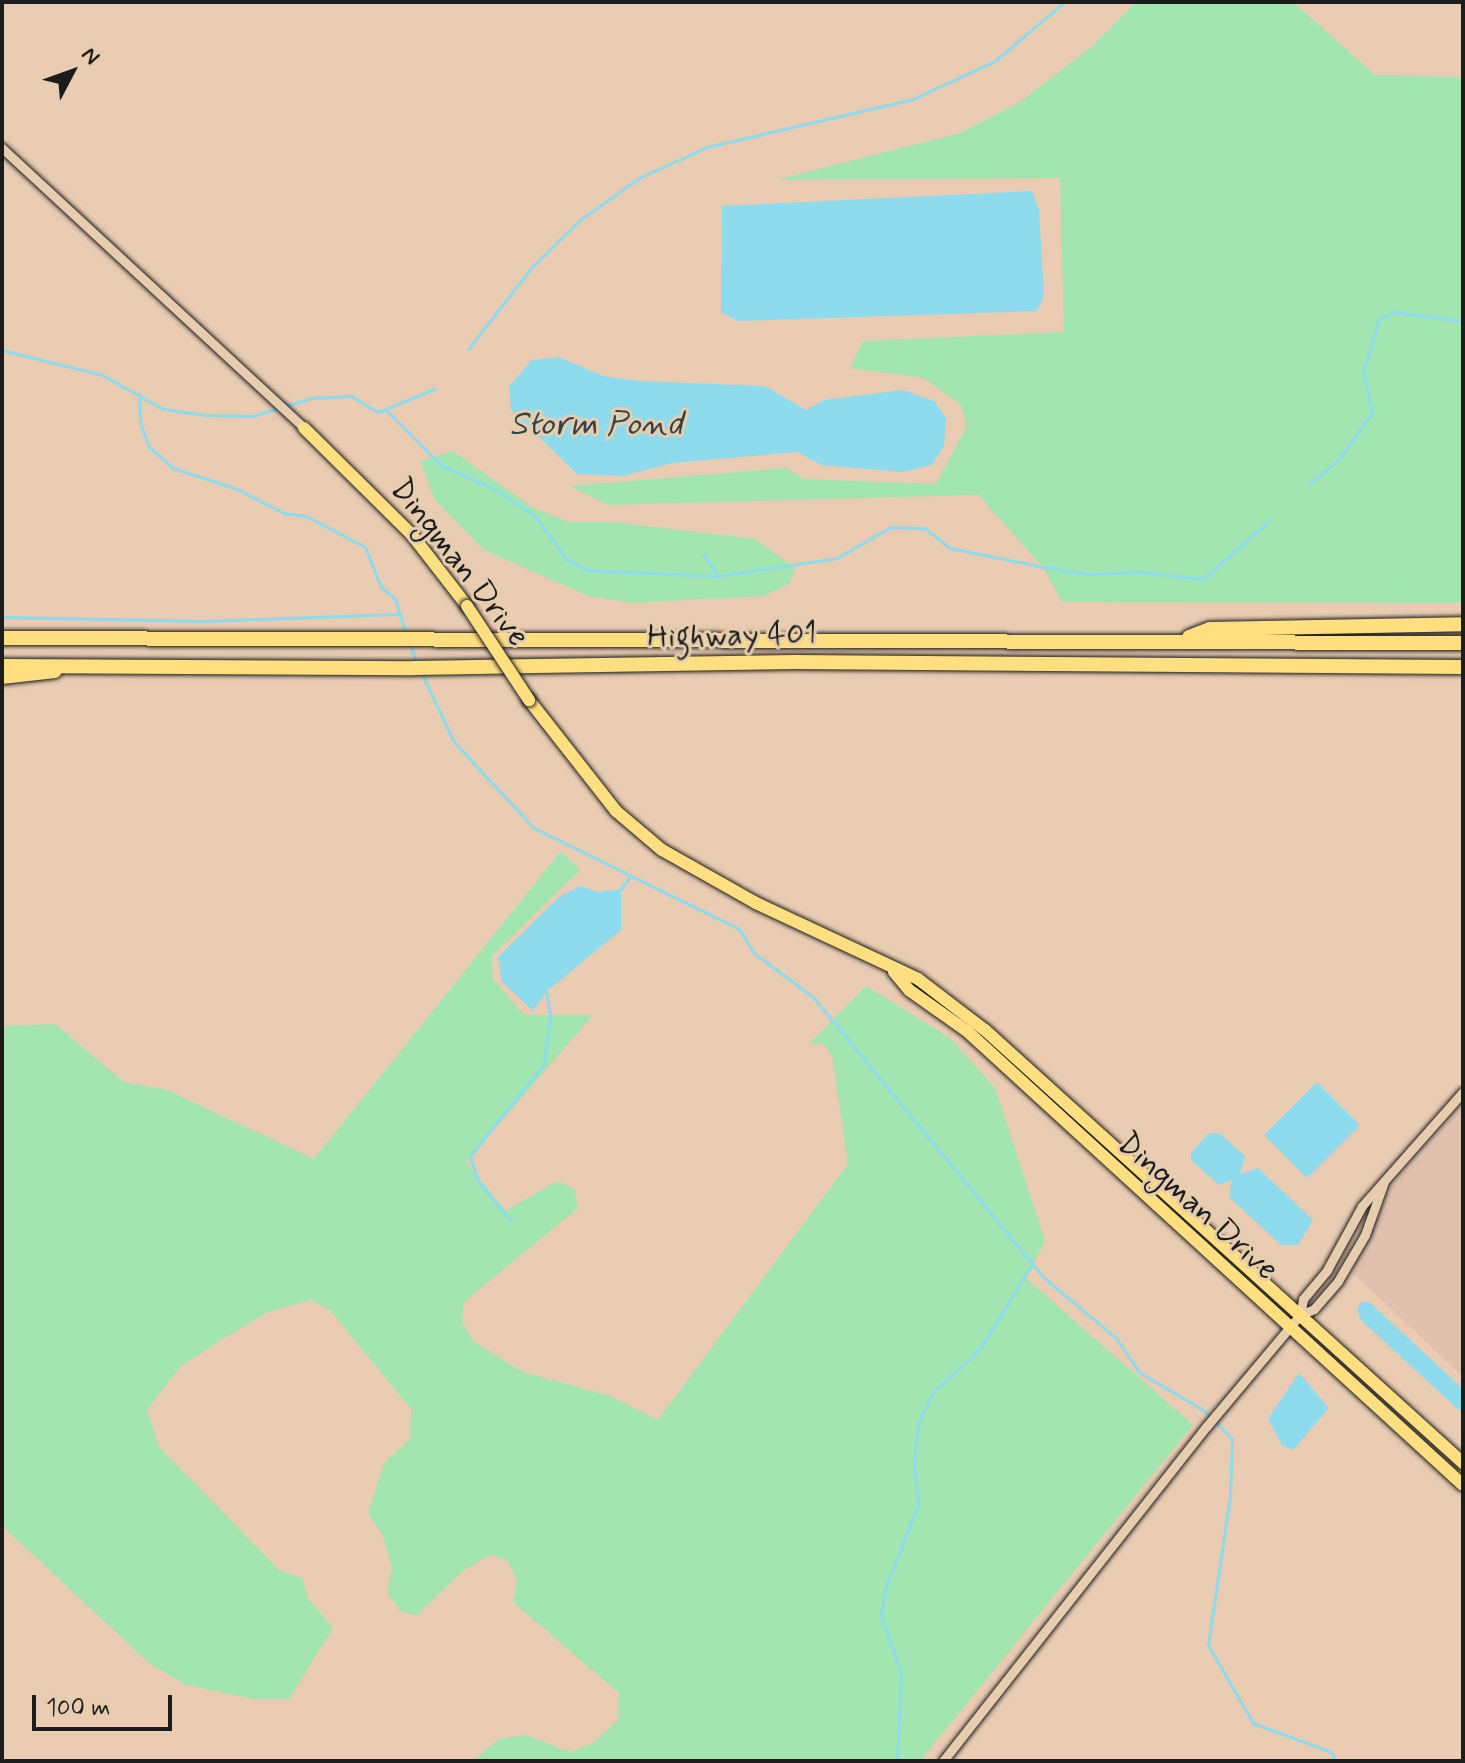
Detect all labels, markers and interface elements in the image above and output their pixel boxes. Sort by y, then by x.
north arrow [32,32,112,112]
text: N [75,42,105,71]
water label: Storm Pond [514,405,678,445]
street label: Dingman Drive [382,472,536,654]
street label: Highway 401 [647,615,817,657]
street label: Dingman Drive [1110,1126,1284,1288]
scale bar [36,1679,176,1729]
text: 100 m [46,1693,110,1724]

